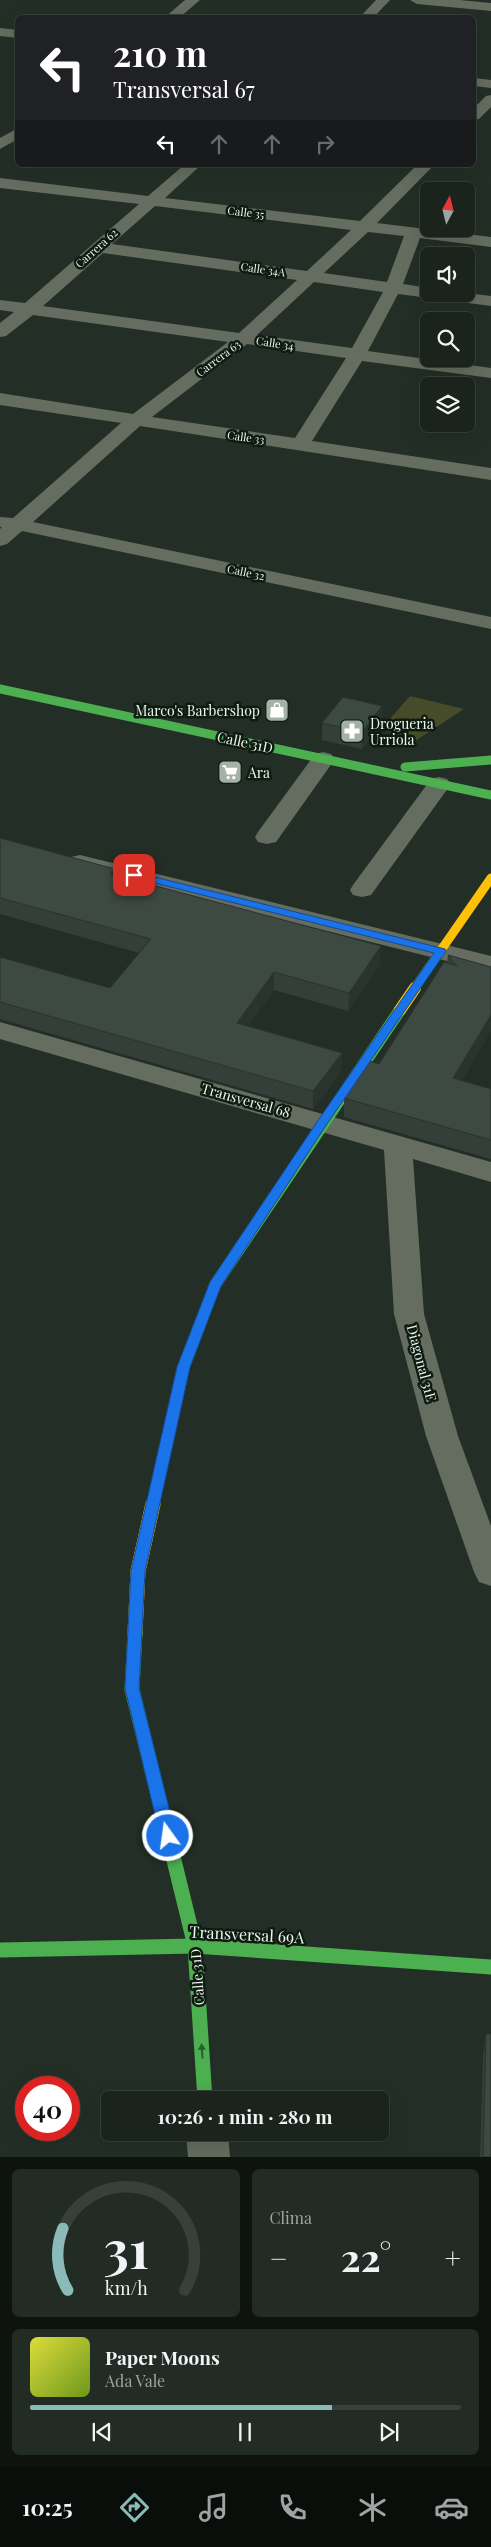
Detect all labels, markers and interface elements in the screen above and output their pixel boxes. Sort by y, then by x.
text: 210 m [113,29,207,76]
icon: left [30,35,95,100]
text: Transversal 67 [113,74,255,104]
icon: left [152,130,180,158]
icon: ahead [205,130,233,158]
icon: ahead [258,130,286,158]
icon: right [311,130,339,158]
north arrow [420,182,475,238]
map controls [420,182,475,432]
street label: Calle 35 [227,202,266,222]
street label: Carrera 62 [72,225,120,271]
button: sound [420,247,475,302]
street label: Calle 34A [240,258,286,280]
button: search [420,312,475,367]
street label: Calle 34 [255,333,295,353]
street label: Carrera 63 [193,336,243,380]
button: layers [420,377,475,432]
street label: Calle 33 [226,427,266,447]
street label: Calle 32 [226,561,266,583]
shop icon: Marco's Barbershop [264,697,290,723]
place label: Marco's Barbershop [135,701,260,720]
place label: Drogueria Urriola [370,714,434,749]
pharmacy icon: Drogueria Urriola [339,718,365,744]
street label: Calle 31D [215,727,275,757]
supermarket icon: Ara [217,759,243,785]
place label: Ara [247,763,270,782]
pin [113,854,155,896]
icon: arrive [120,861,148,889]
street label: Transversal 68 [199,1078,293,1122]
street label: Diagonal 31E [403,1322,441,1404]
position arrow [141,1809,193,1861]
street label: Transversal 69A [189,1921,306,1948]
street label: Calle 31D [186,1948,208,2006]
one-way arrow [198,2043,206,2059]
speed limit sign: 40 [15,2076,80,2141]
text: 10:26 · 1 min · 280 m [158,2103,332,2129]
text: Clima [270,2207,312,2228]
text: 31 [103,2213,148,2282]
text: 22° [341,2231,391,2282]
text: − [270,2239,288,2276]
text: + [445,2239,461,2276]
text: km/h [104,2276,148,2299]
text: Paper Moons [105,2344,220,2370]
text: Ada Vale [105,2370,165,2391]
icon: previous [88,2418,116,2446]
icon: pause [231,2418,259,2446]
icon: next [375,2418,403,2446]
icon: directions [117,2490,152,2525]
icon: music [196,2490,231,2525]
icon: phone [275,2490,310,2525]
icon: climate [355,2490,390,2525]
icon: car [434,2490,469,2525]
text: 10:25 [22,2492,73,2522]

